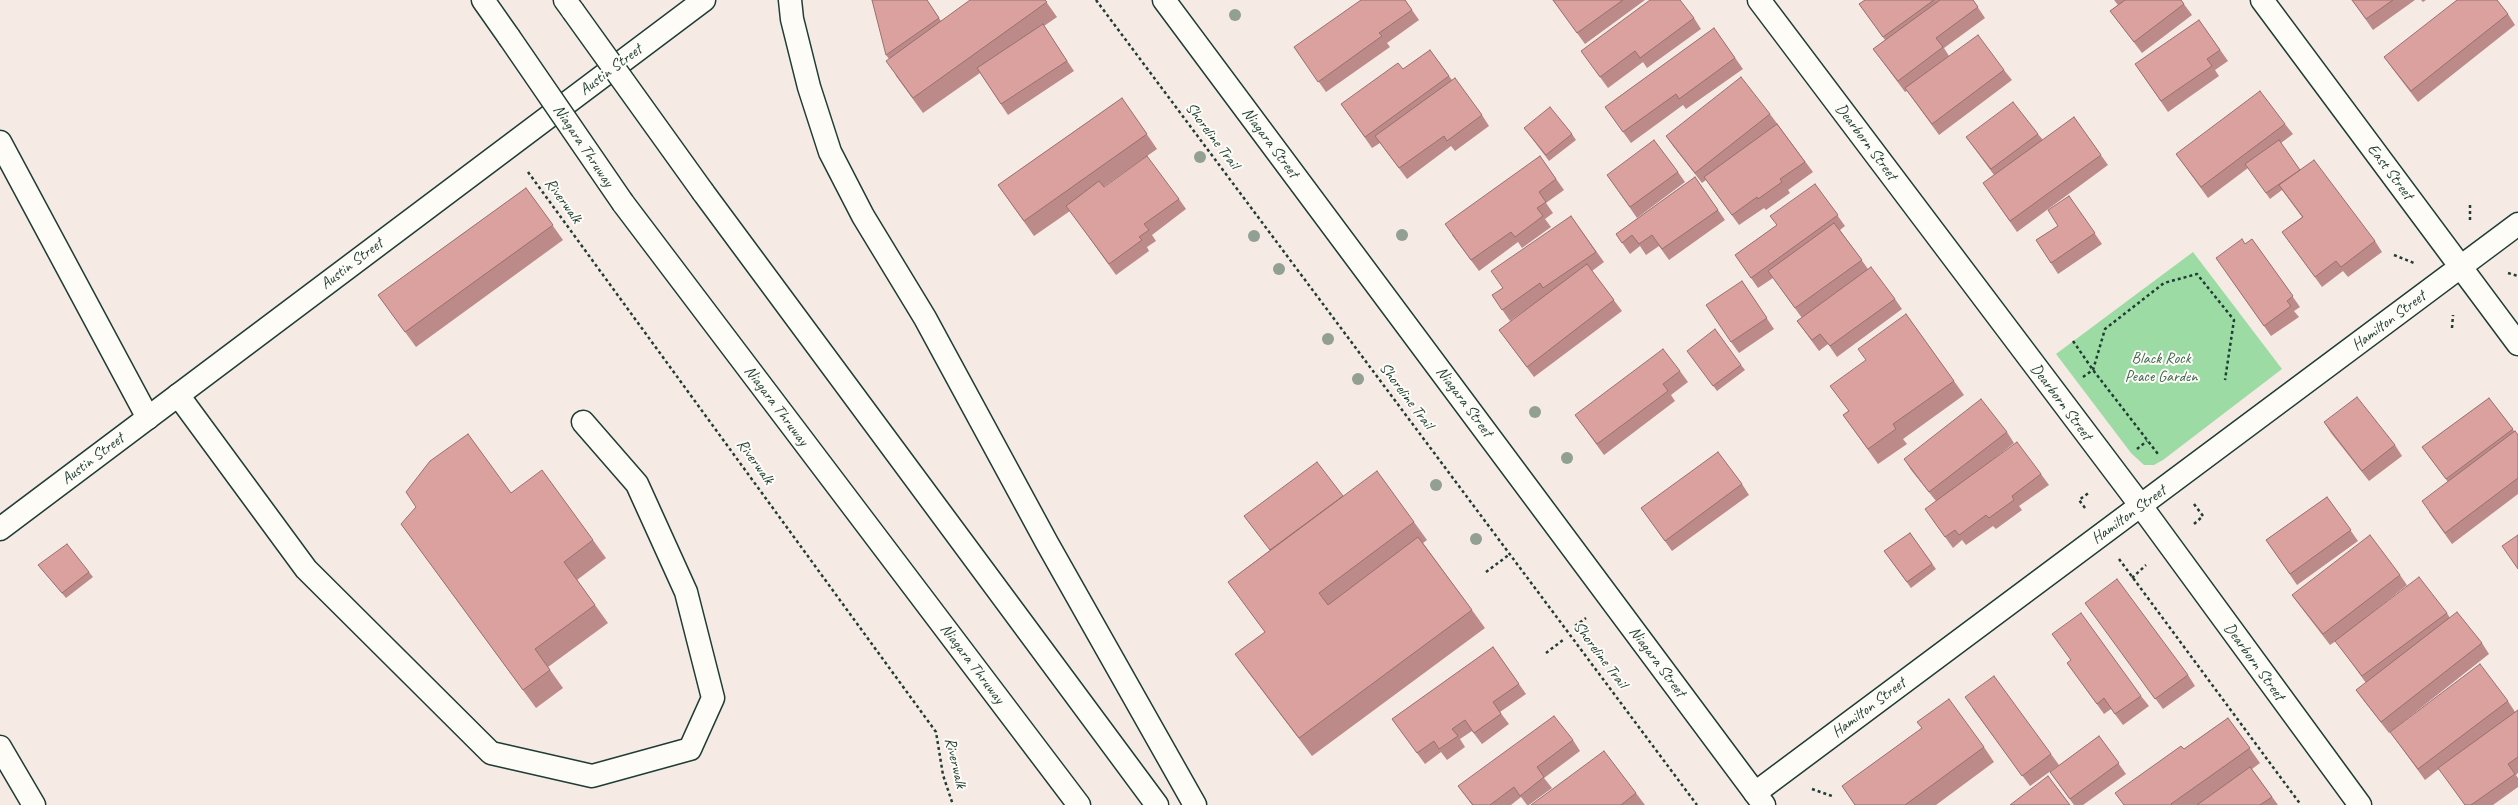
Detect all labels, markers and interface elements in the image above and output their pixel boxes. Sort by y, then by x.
street label: Austin Street [576,40,646,100]
street label: Shoreline Trail [1181,99,1243,173]
street label: Dearborn Street [1831,100,1901,184]
street label: Niagara Thruway [548,101,618,191]
street label: Niagara Street [1237,104,1303,182]
street label: East Street [2363,140,2417,204]
street label: Riverwalk [540,175,586,227]
street label: Austin Street [317,234,387,294]
street label: Hamilton Street [2348,287,2430,355]
park label: Black Rock Peace Garden [2125,349,2197,387]
street label: Shoreline Trail [1375,359,1437,433]
street label: Dearborn Street [2026,360,2096,444]
street label: Niagara Thruway [740,362,812,450]
street label: Niagara Street [1431,363,1497,441]
street label: Austin Street [58,429,128,489]
street label: Riverwalk [732,436,778,488]
street label: Hamilton Street [2088,482,2170,548]
street label: Shoreline Trail [1569,618,1631,692]
street label: Niagara Thruway [936,620,1008,708]
street label: Dearborn Street [2219,620,2289,704]
street label: Niagara Street [1624,623,1690,701]
street label: Hamilton Street [1828,674,1910,742]
street label: Riverwalk [940,736,970,790]

